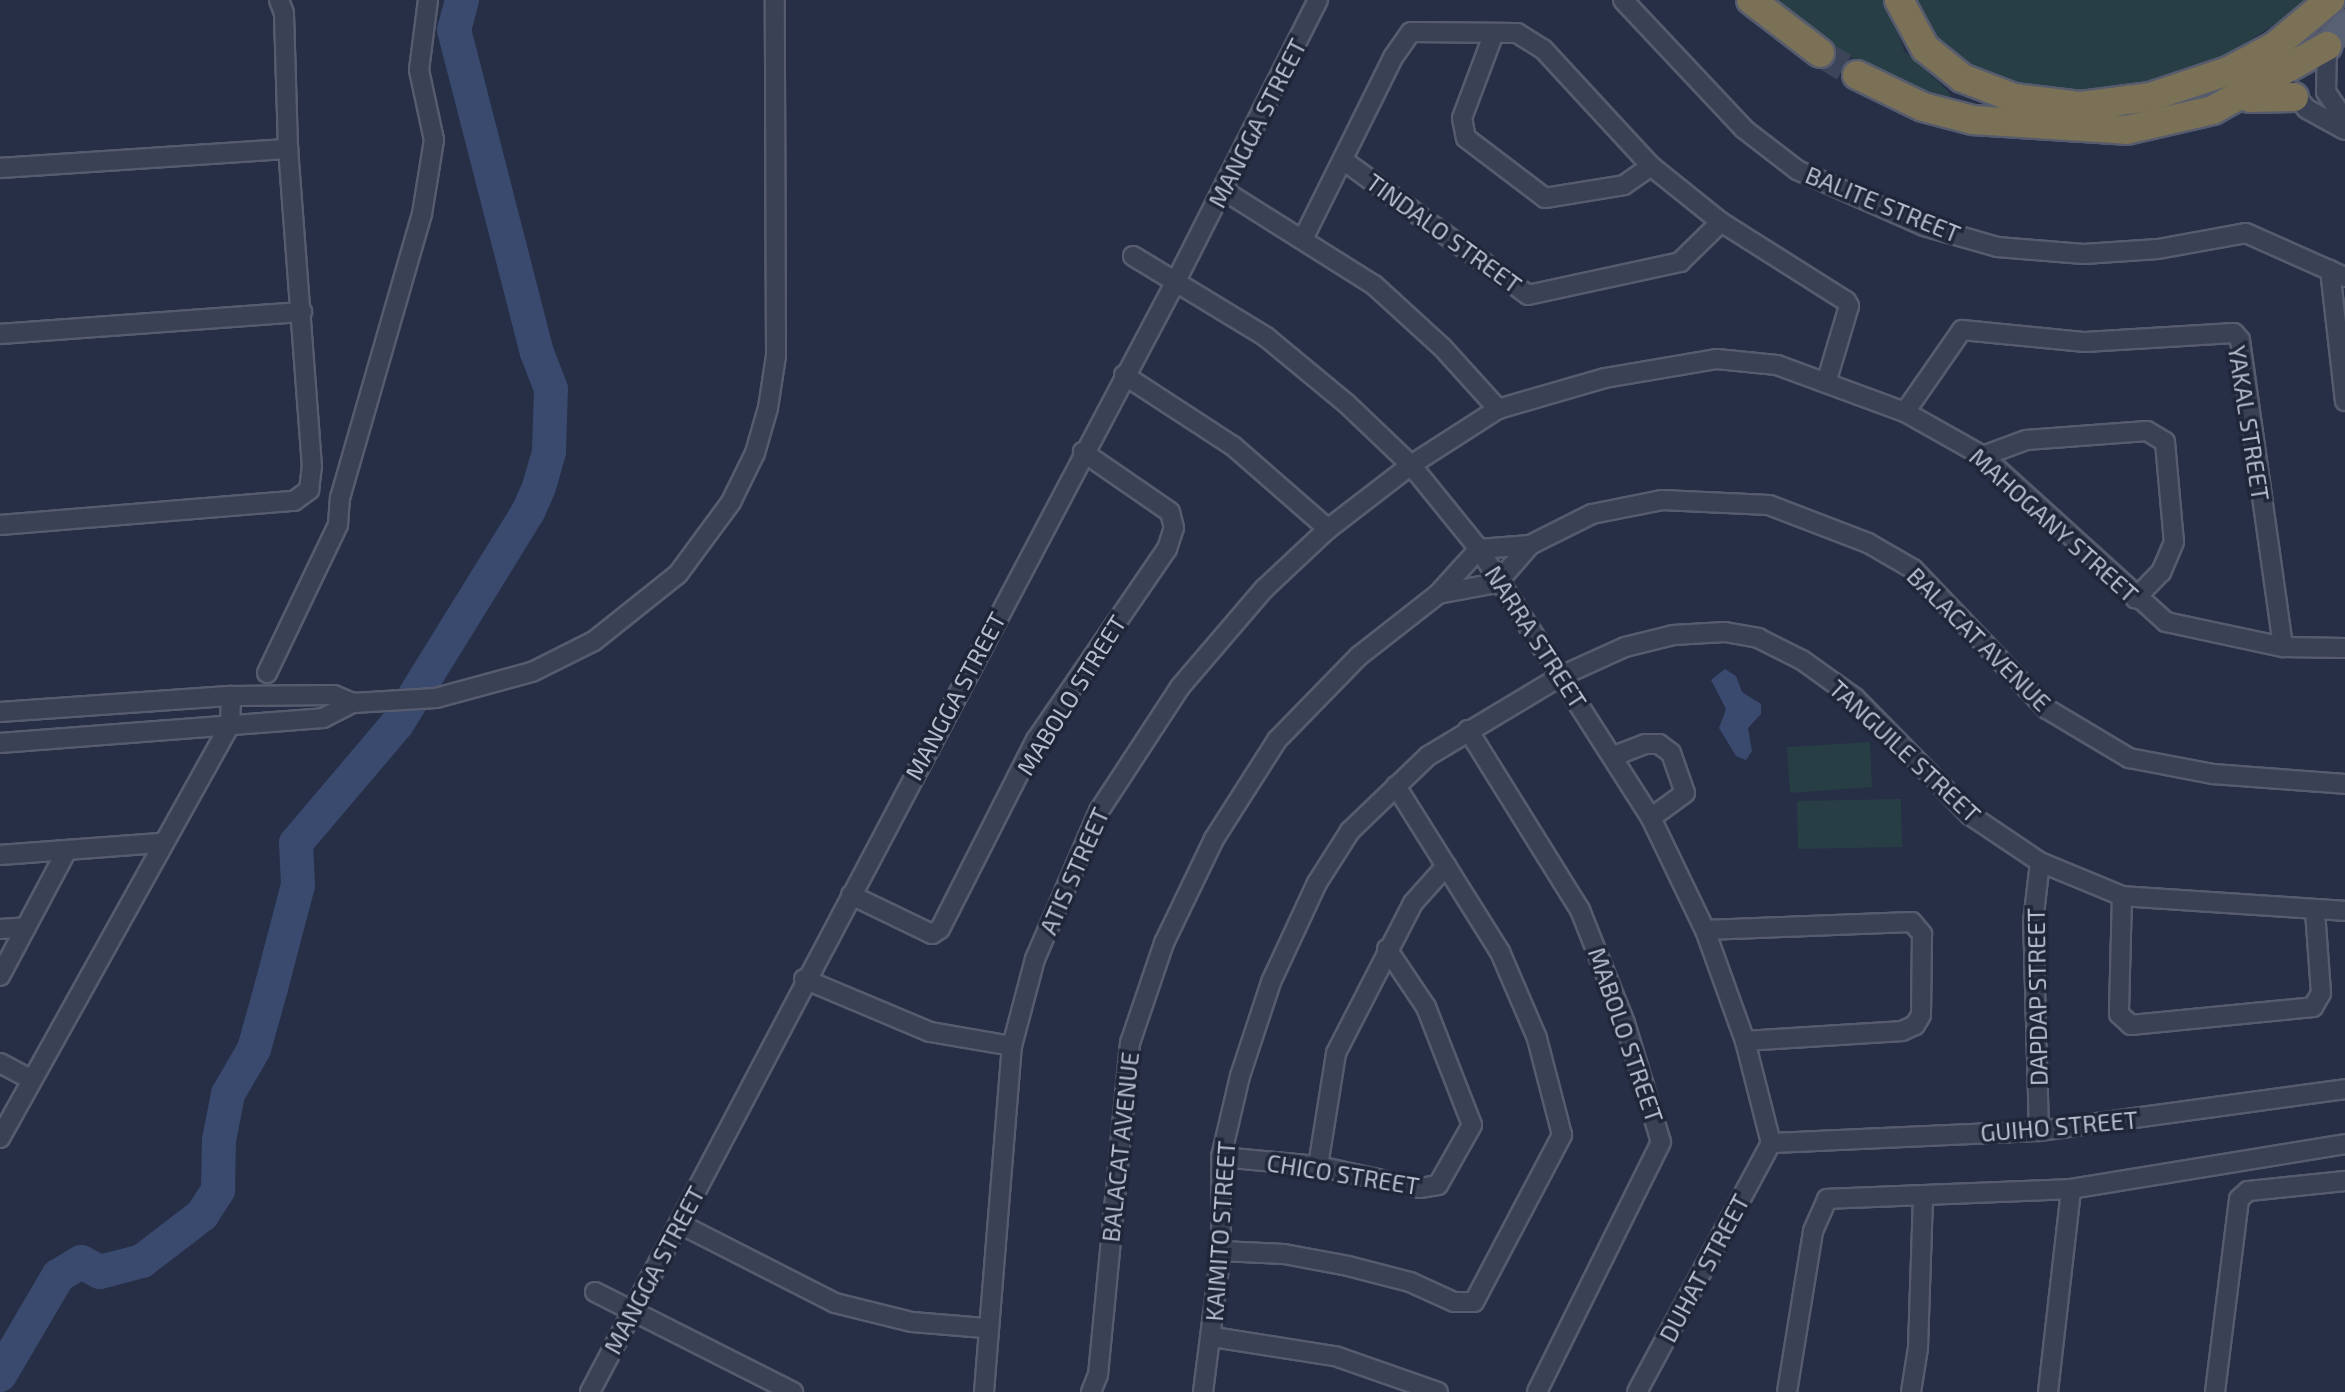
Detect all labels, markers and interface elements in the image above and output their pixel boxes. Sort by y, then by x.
street label: MANGGA STREET [1202,33,1312,213]
street label: BALITE STREET [1801,160,1965,248]
street label: TINDALO STREET [1361,167,1527,299]
street label: YAKAL STREET [2222,343,2276,503]
street label: MAHOGANY STREET [1964,442,2144,608]
street label: NARRA STREET [1479,560,1593,714]
street label: BALACAT AVENUE [1901,561,2057,717]
street label: MANGGA STREET [899,607,1011,785]
street label: MABOLO STREET [1010,610,1132,780]
street label: TANGUILE STREET [1824,674,1986,828]
street label: ATIS STREET [1033,803,1115,939]
street label: DAPDAP STREET [2021,908,2053,1086]
street label: MABOLO STREET [1583,944,1669,1126]
street label: BALACAT AVENUE [1096,1050,1144,1244]
street label: GUIHO STREET [1979,1105,2139,1147]
street label: KAIMITO STREET [1199,1140,1241,1322]
street label: CHICO STREET [1265,1148,1421,1200]
street label: MANGGA STREET [598,1181,710,1359]
street label: DUHAT STREET [1653,1189,1755,1347]

